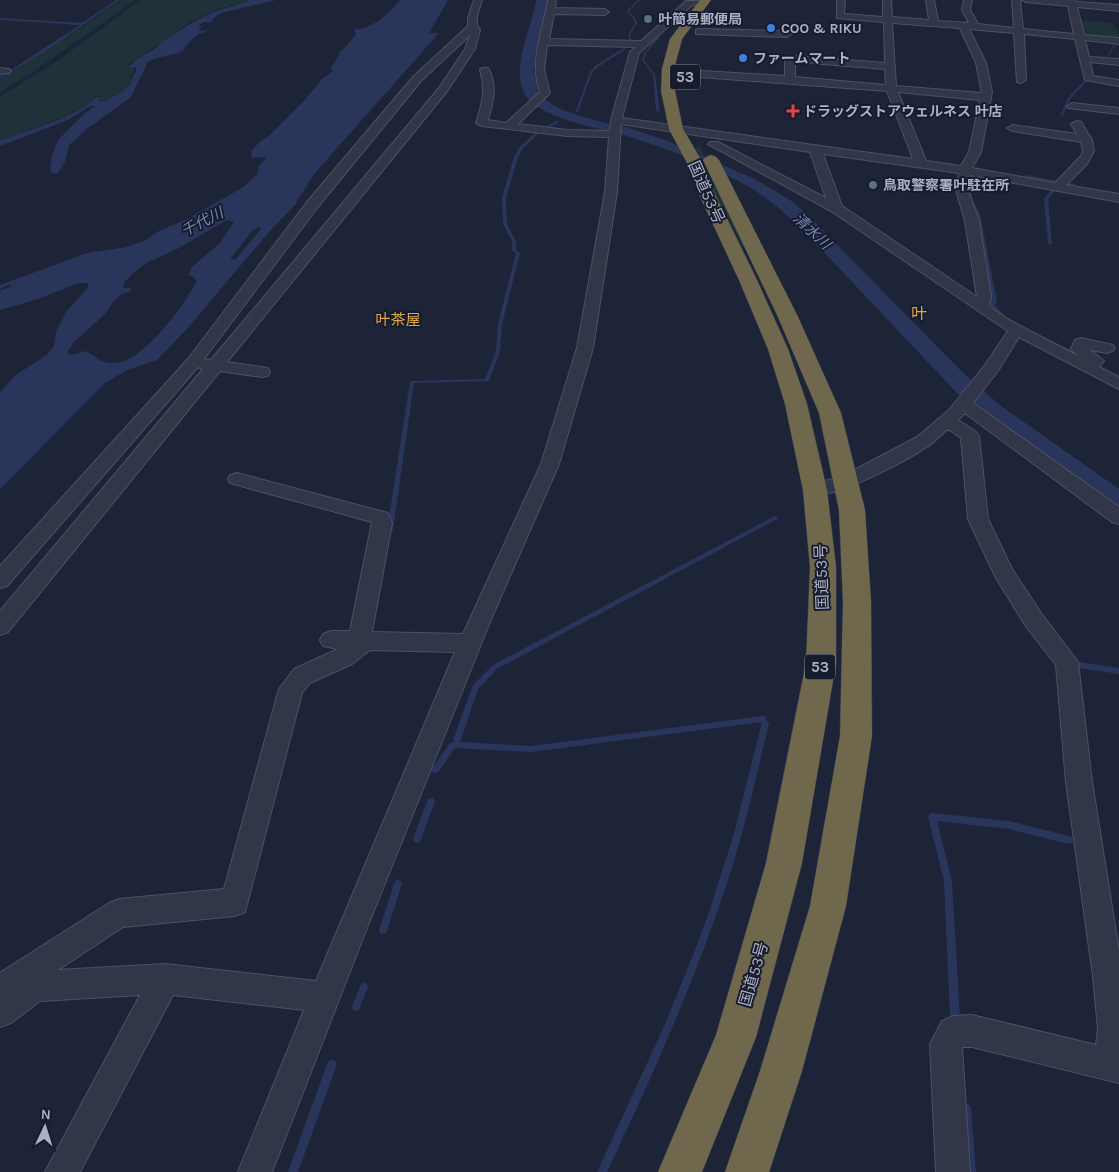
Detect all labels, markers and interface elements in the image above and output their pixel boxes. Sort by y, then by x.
place label: 叶簡易郵便局 [658,11,742,28]
marker: 叶簡易郵便局 [642,13,654,25]
place label: COO & RIKU [781,20,862,37]
marker: COO & RIKU [765,22,777,34]
place label: ファームマート [753,50,851,67]
marker: ファームマート [737,52,749,64]
road number: 53 [670,64,700,90]
place label: ドラッグストアウェルネス 叶店 [803,103,1003,120]
marker: ドラッグストアウェルネス 叶店 [787,105,799,117]
street label: 国道53号 [684,158,729,226]
place label: 鳥取警察署叶駐在所 [883,177,1009,194]
marker: 鳥取警察署叶駐在所 [867,179,879,191]
water label: 千代川 [178,203,228,240]
water label: 清水川 [789,209,836,254]
district label: 叶 [911,304,927,323]
district label: 叶茶屋 [375,311,421,329]
street label: 国道53号 [811,543,832,611]
road number: 53 [805,654,835,680]
street label: 国道53号 [735,940,772,1009]
north arrow [20,1102,70,1152]
text: N [40,1106,51,1123]

